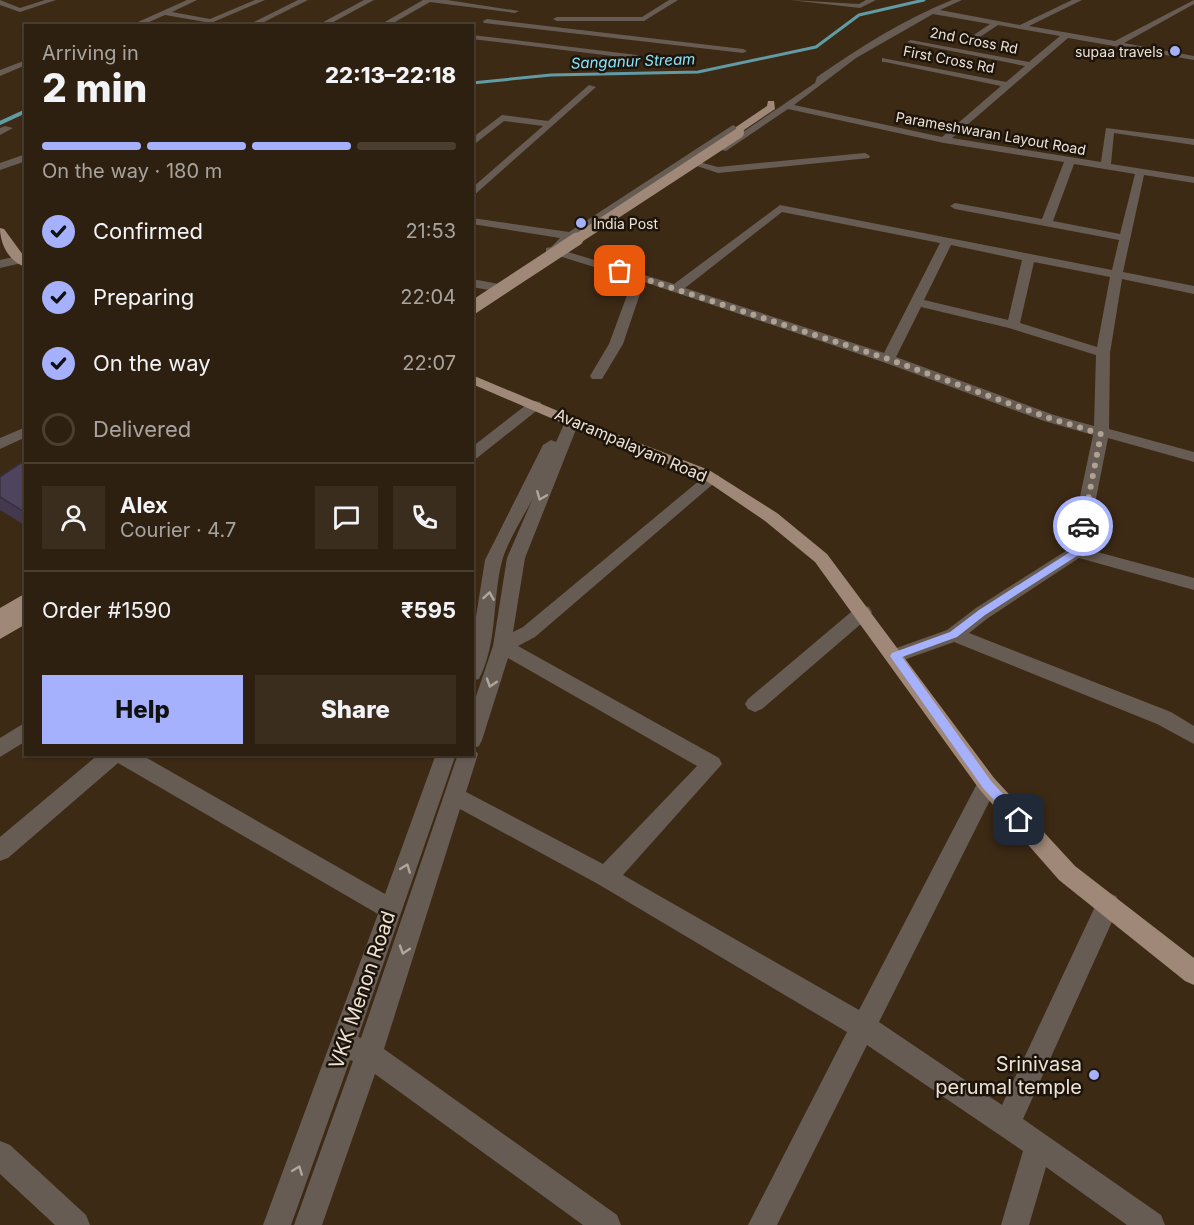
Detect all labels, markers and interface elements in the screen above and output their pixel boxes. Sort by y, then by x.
street label: 2nd Cross Rd [929,23,1019,57]
text: Arriving in [42,41,139,65]
street label: First Cross Rd [902,42,996,76]
place label: supaa travels [1075,43,1163,60]
marker: supaa travels [1168,44,1182,58]
water label: Sanganur Stream [570,49,696,73]
text: 22:13–22:18 [325,62,456,88]
text: 2 min [42,64,147,111]
street label: Parameshwaran Layout Road [895,108,1087,158]
text: On the way · 180 m [42,159,222,183]
icon: check [42,215,75,248]
place label: India Post [593,215,658,232]
marker: India Post [574,216,588,230]
text: Confirmed [93,218,203,244]
text: 21:53 [405,219,456,243]
pin [594,245,645,296]
icon: bag [603,254,636,287]
icon: check [42,281,75,314]
text: Preparing [93,284,194,310]
text: 22:04 [400,285,456,309]
icon: check [42,347,75,380]
text: On the way [93,350,211,376]
text: 22:07 [402,351,456,375]
street label: Avarampalayam Road [552,404,710,486]
text: Delivered [93,416,191,442]
button: person [42,486,105,549]
button: chat [315,486,378,549]
button: phone [393,486,456,549]
one-way arrow [536,490,548,501]
text: Alex [120,492,168,518]
courier [1053,496,1113,556]
icon: car [1067,510,1100,543]
text: Courier · 4.7 [120,518,236,542]
one-way arrow [482,592,494,601]
text: Order #1590 [42,597,171,623]
text: ₹595 [401,597,456,623]
button: Help [42,675,243,744]
button: Share [255,675,456,744]
one-way arrow [485,677,498,688]
pin [993,794,1044,845]
icon: home [1002,803,1035,836]
one-way arrow [398,863,411,874]
street label: VKK Menon Road [324,908,400,1072]
one-way arrow [399,944,411,955]
place label: Srinivasa perumal temple [935,1052,1082,1099]
marker: Srinivasa perumal temple [1087,1068,1101,1082]
one-way arrow [290,1166,303,1176]

